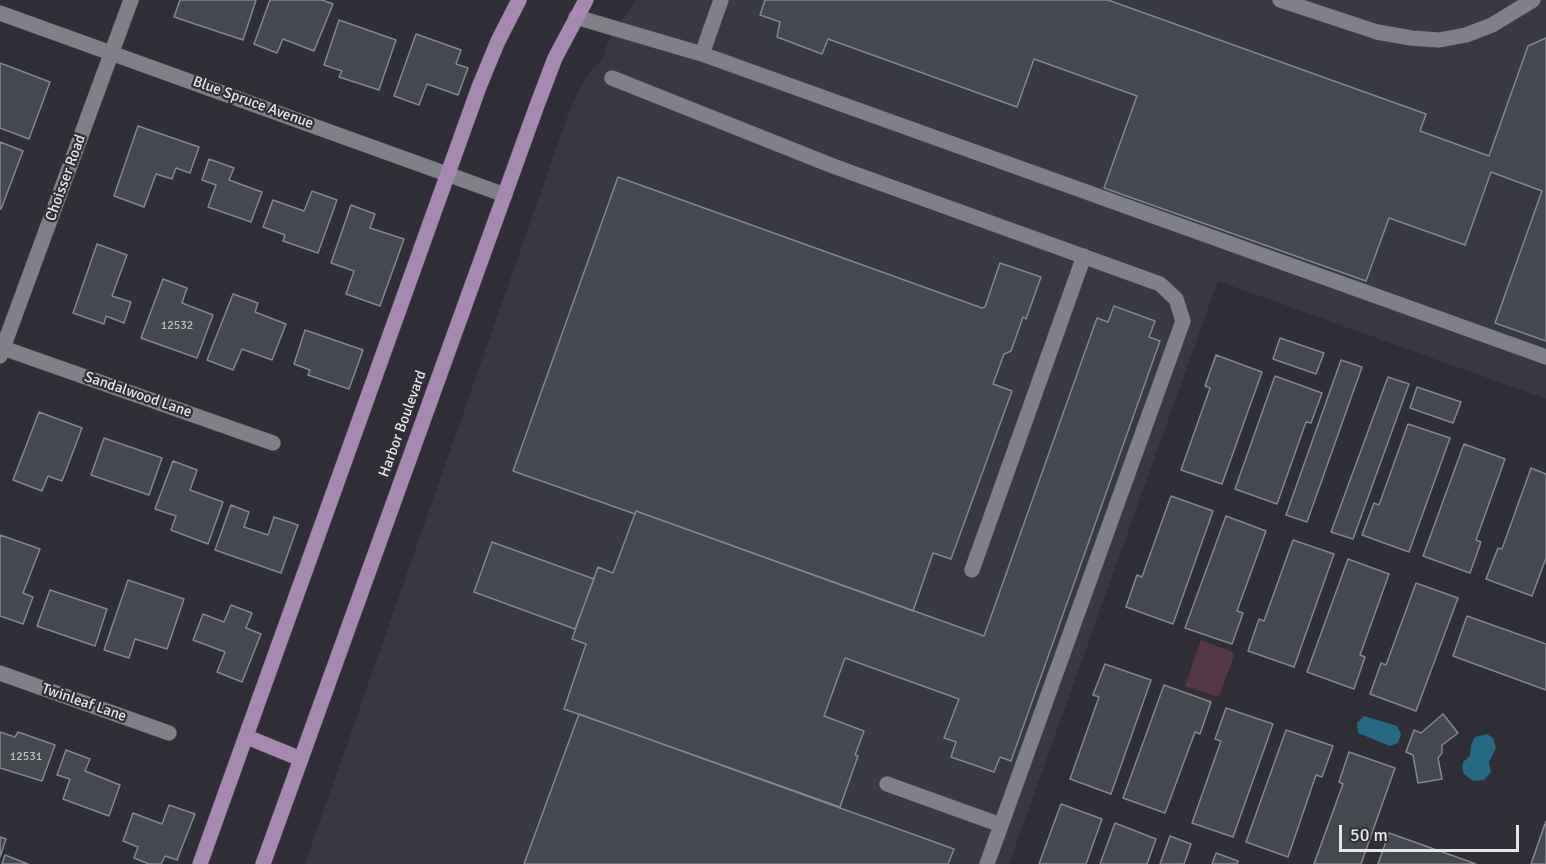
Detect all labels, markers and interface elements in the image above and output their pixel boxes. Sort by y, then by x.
street label: Blue Spruce Avenue [190,73,316,133]
street label: Choisser Road [42,132,90,224]
house number: 12532 [161,319,193,333]
street label: Sandalwood Lane [82,368,194,422]
street label: Harbor Boulevard [375,368,431,480]
street label: Twinleaf Lane [39,680,129,726]
house number: 12531 [10,750,42,764]
scale bar [1342,813,1522,851]
text: 50 m [1350,824,1388,846]

